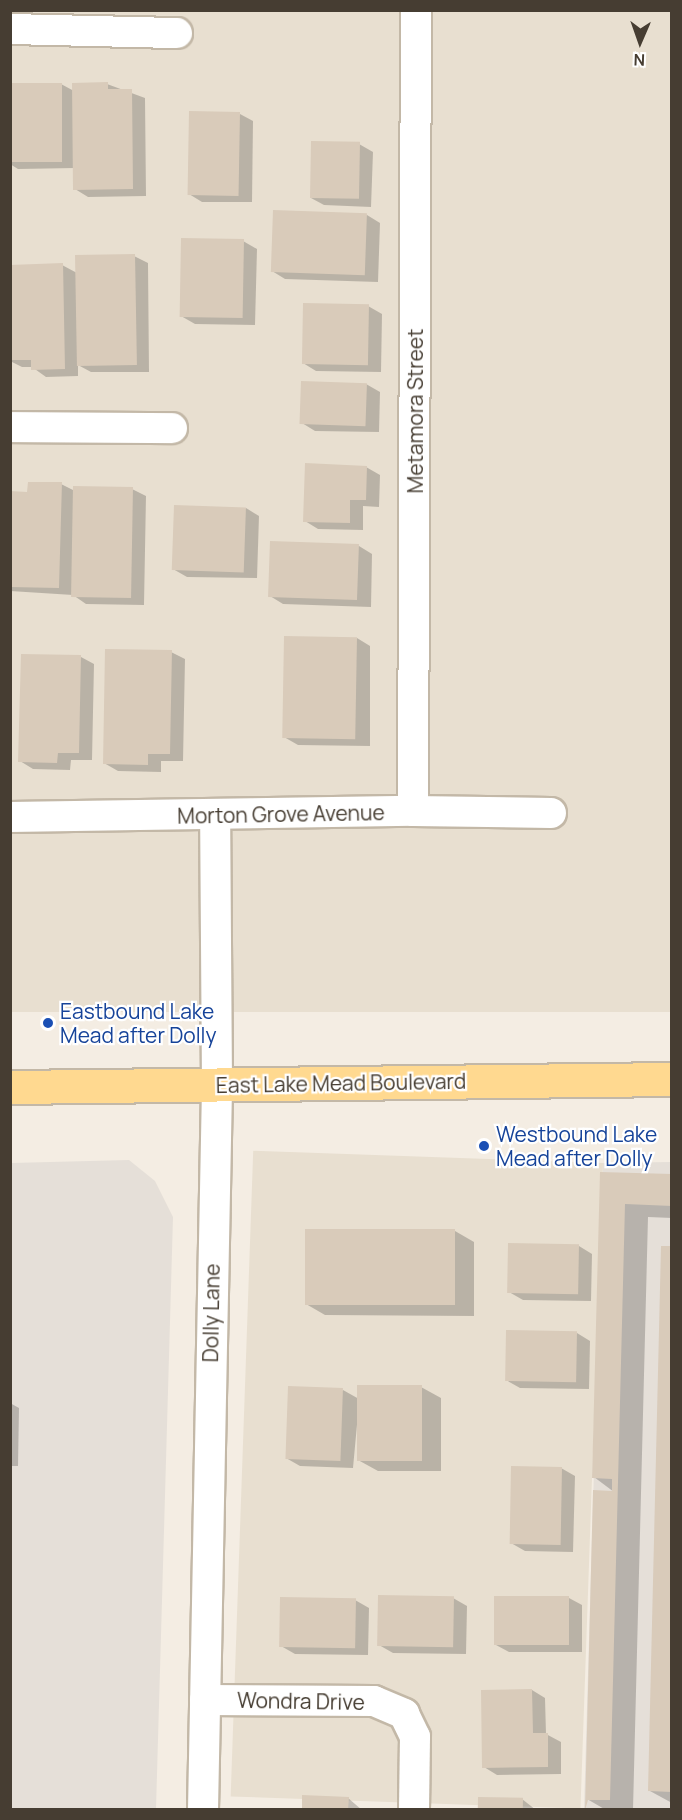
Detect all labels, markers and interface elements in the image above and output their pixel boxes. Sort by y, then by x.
north arrow [610,12,670,72]
text: N [633,49,646,71]
street label: Metamora Street [402,329,428,493]
street label: Morton Grove Avenue [177,800,385,828]
place label: Eastbound Lake Mead after Dolly [60,998,217,1048]
marker: Eastbound Lake Mead after Dolly [41,1016,55,1030]
street label: East Lake Mead Boulevard [216,1068,466,1098]
place label: Westbound Lake Mead after Dolly [496,1121,657,1171]
marker: Westbound Lake Mead after Dolly [477,1139,491,1153]
street label: Dolly Lane [198,1263,224,1363]
street label: Wondra Drive [237,1687,365,1715]

